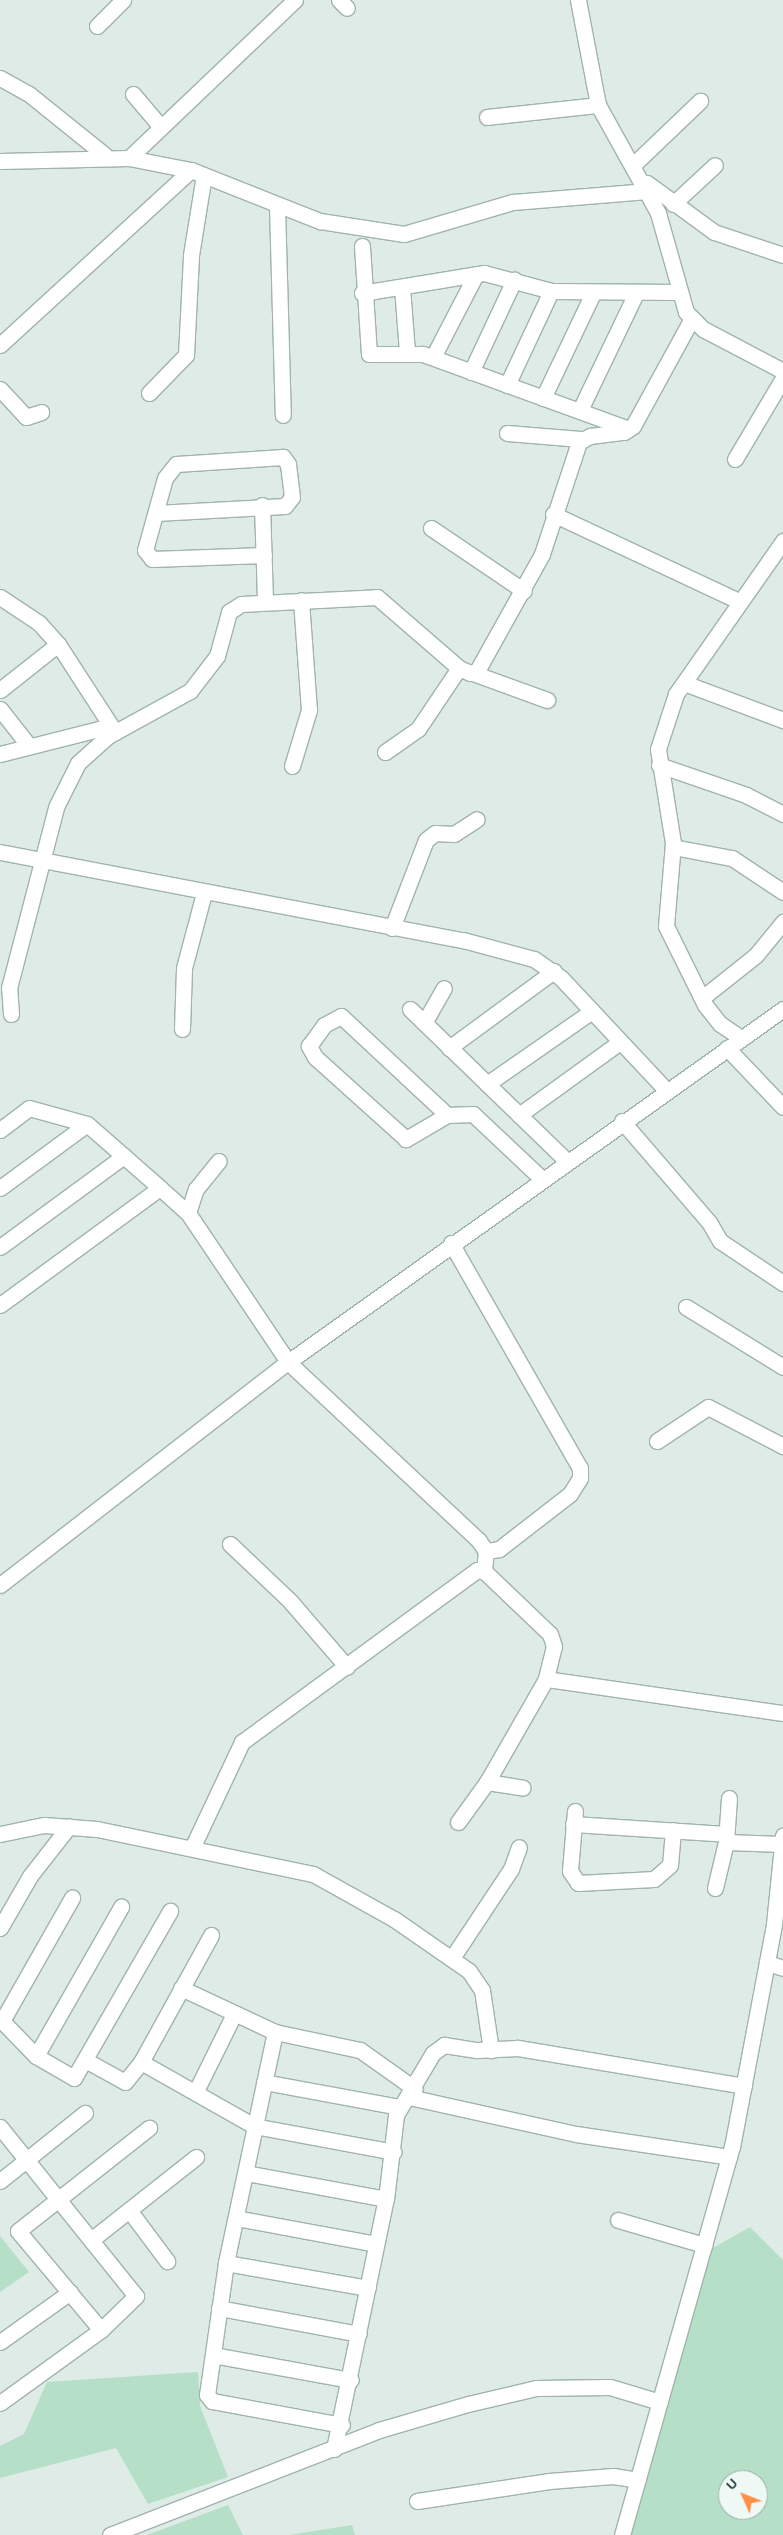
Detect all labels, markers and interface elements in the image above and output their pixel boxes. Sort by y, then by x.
north arrow [718,2470,768,2520]
text: U [723,2475,742,2494]

